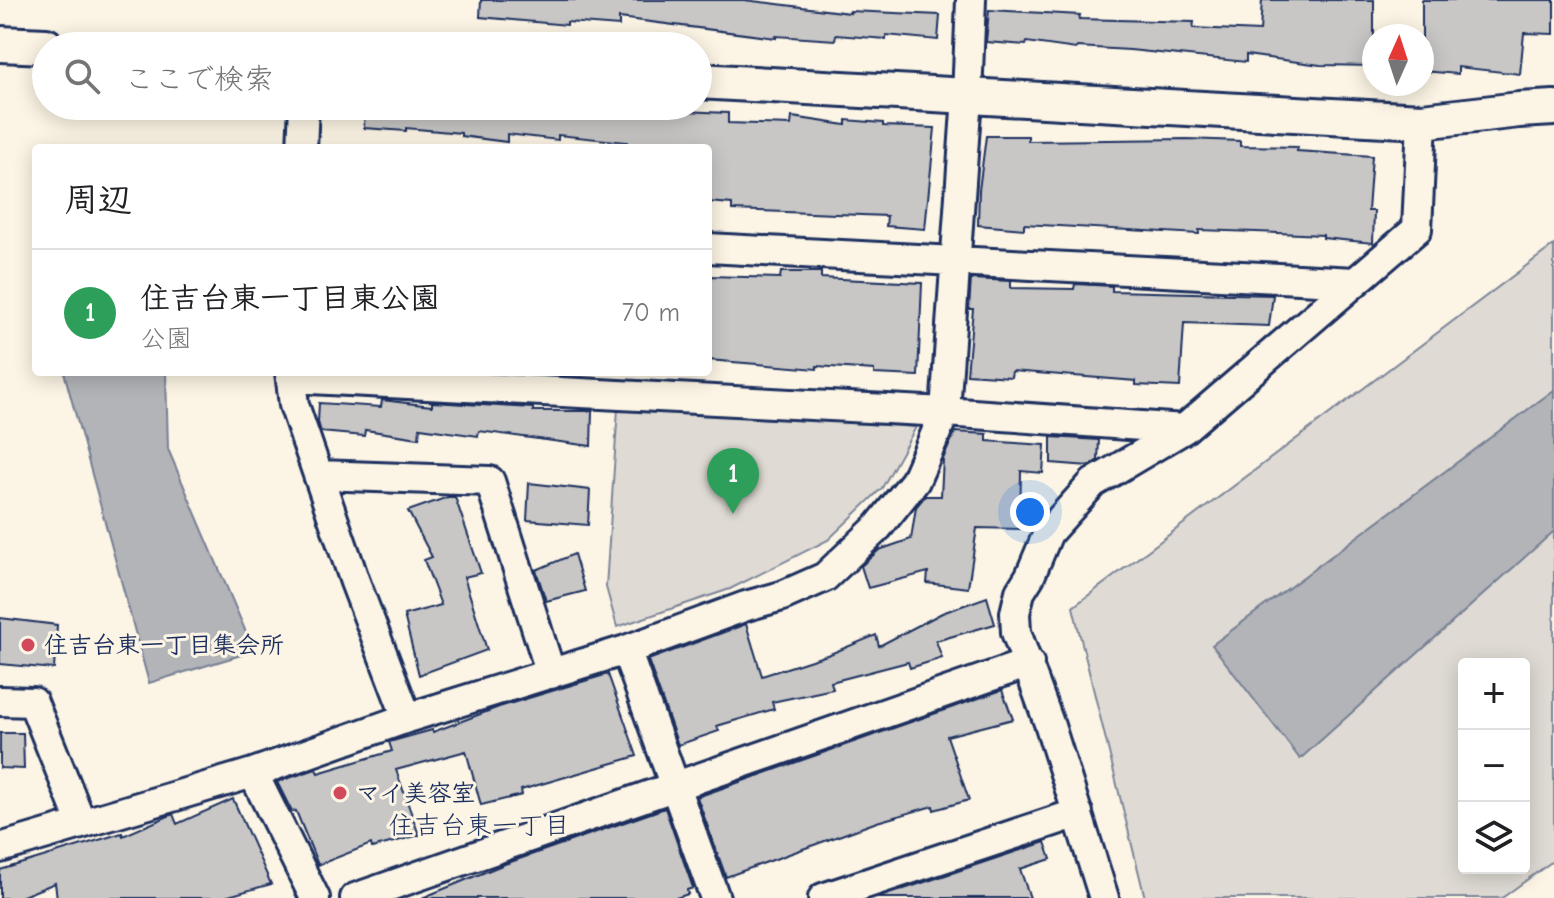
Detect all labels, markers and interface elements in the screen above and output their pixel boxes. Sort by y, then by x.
north arrow [1362,24,1434,96]
search box [32,32,712,120]
icon: search [60,54,104,98]
text: ここで検索 [124,62,274,97]
text: 周辺 [64,180,132,220]
text: 住吉台東一丁目東公園 [140,281,440,316]
text: 1 [85,298,95,328]
text: 70 m [622,298,680,328]
text: 公園 [140,324,192,354]
pin: 1 [707,448,759,514]
your location [1010,492,1050,532]
place label: 住吉台東一丁目集会所 [44,631,284,659]
marker: 住吉台東一丁目集会所 [19,636,37,654]
map controls [1458,658,1530,874]
button: + [1458,658,1530,730]
button: − [1458,730,1530,802]
place label: マイ美容室 [356,779,476,807]
marker: マイ美容室 [331,784,349,802]
button: layers [1458,802,1530,874]
district label: 住吉台東一丁目 [388,811,570,841]

